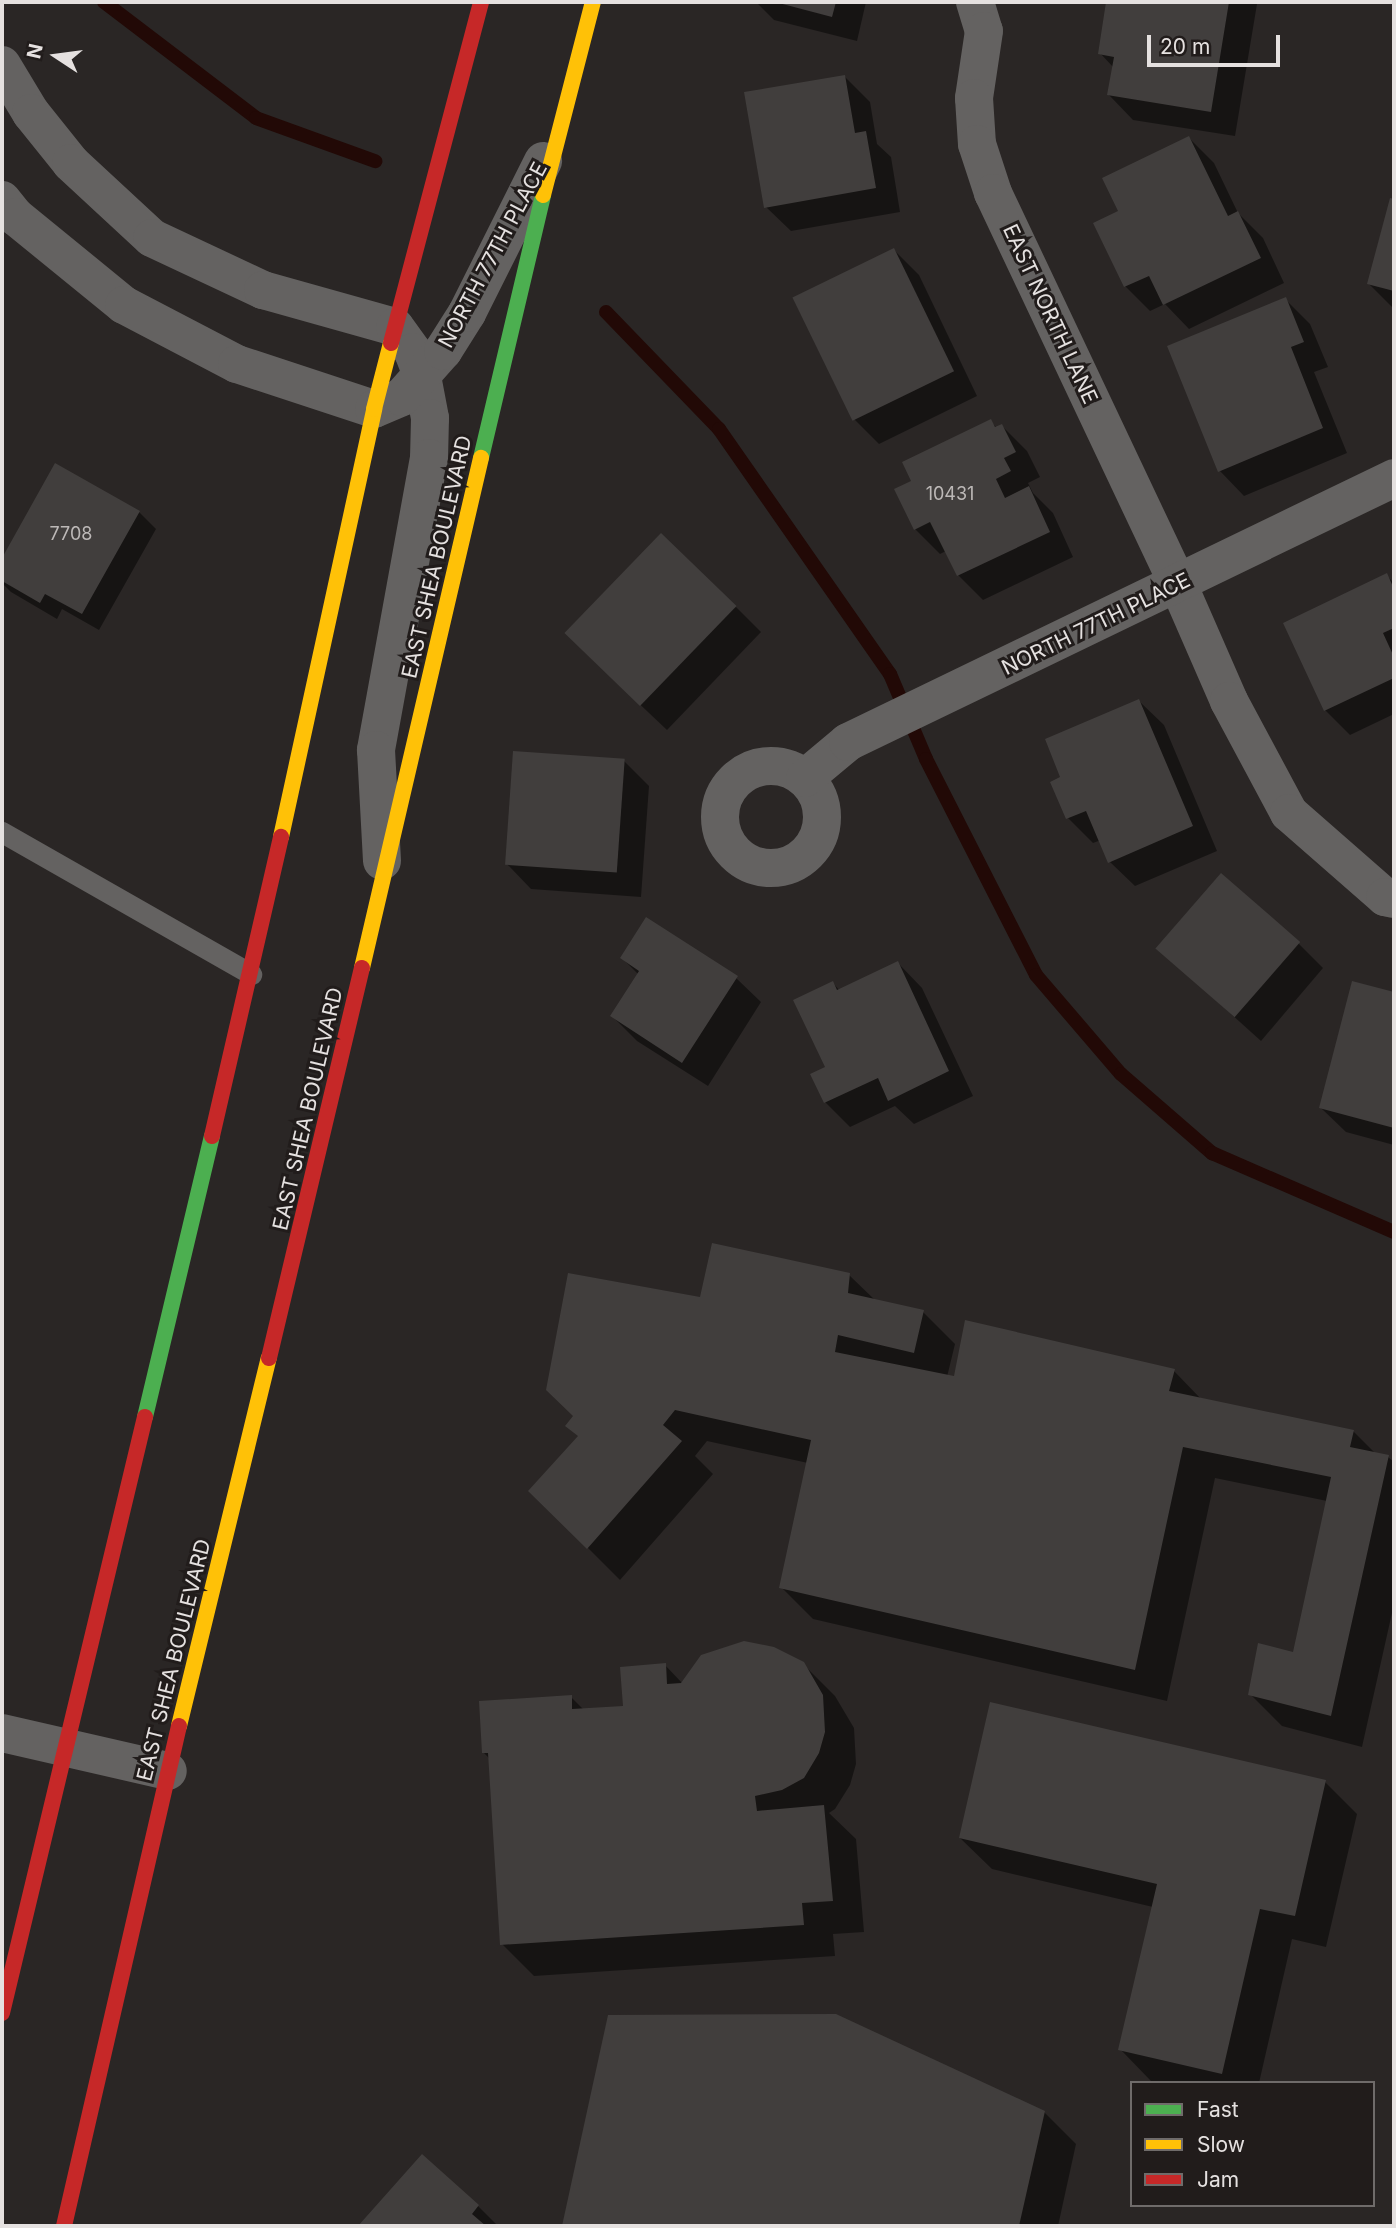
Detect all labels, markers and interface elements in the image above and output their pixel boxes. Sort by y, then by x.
north arrow [21,21,91,91]
scale bar [1151,21,1284,65]
text: 20 m [1160,34,1210,59]
text: N [22,42,48,61]
street label: NORTH 77TH PLACE [433,158,553,352]
street label: EAST NORTH LANE [997,220,1103,408]
street label: EAST SHEA BOULEVARD [397,433,477,681]
house number: 10431 [926,483,974,505]
house number: 7708 [50,523,92,545]
street label: NORTH 77TH PLACE [998,567,1194,681]
street label: EAST SHEA BOULEVARD [268,985,348,1233]
street label: EAST SHEA BOULEVARD [132,1537,216,1783]
legend [1130,2081,1375,2207]
text: Fast [1197,2097,1239,2122]
text: Slow [1197,2132,1245,2157]
text: Jam [1197,2167,1239,2192]

